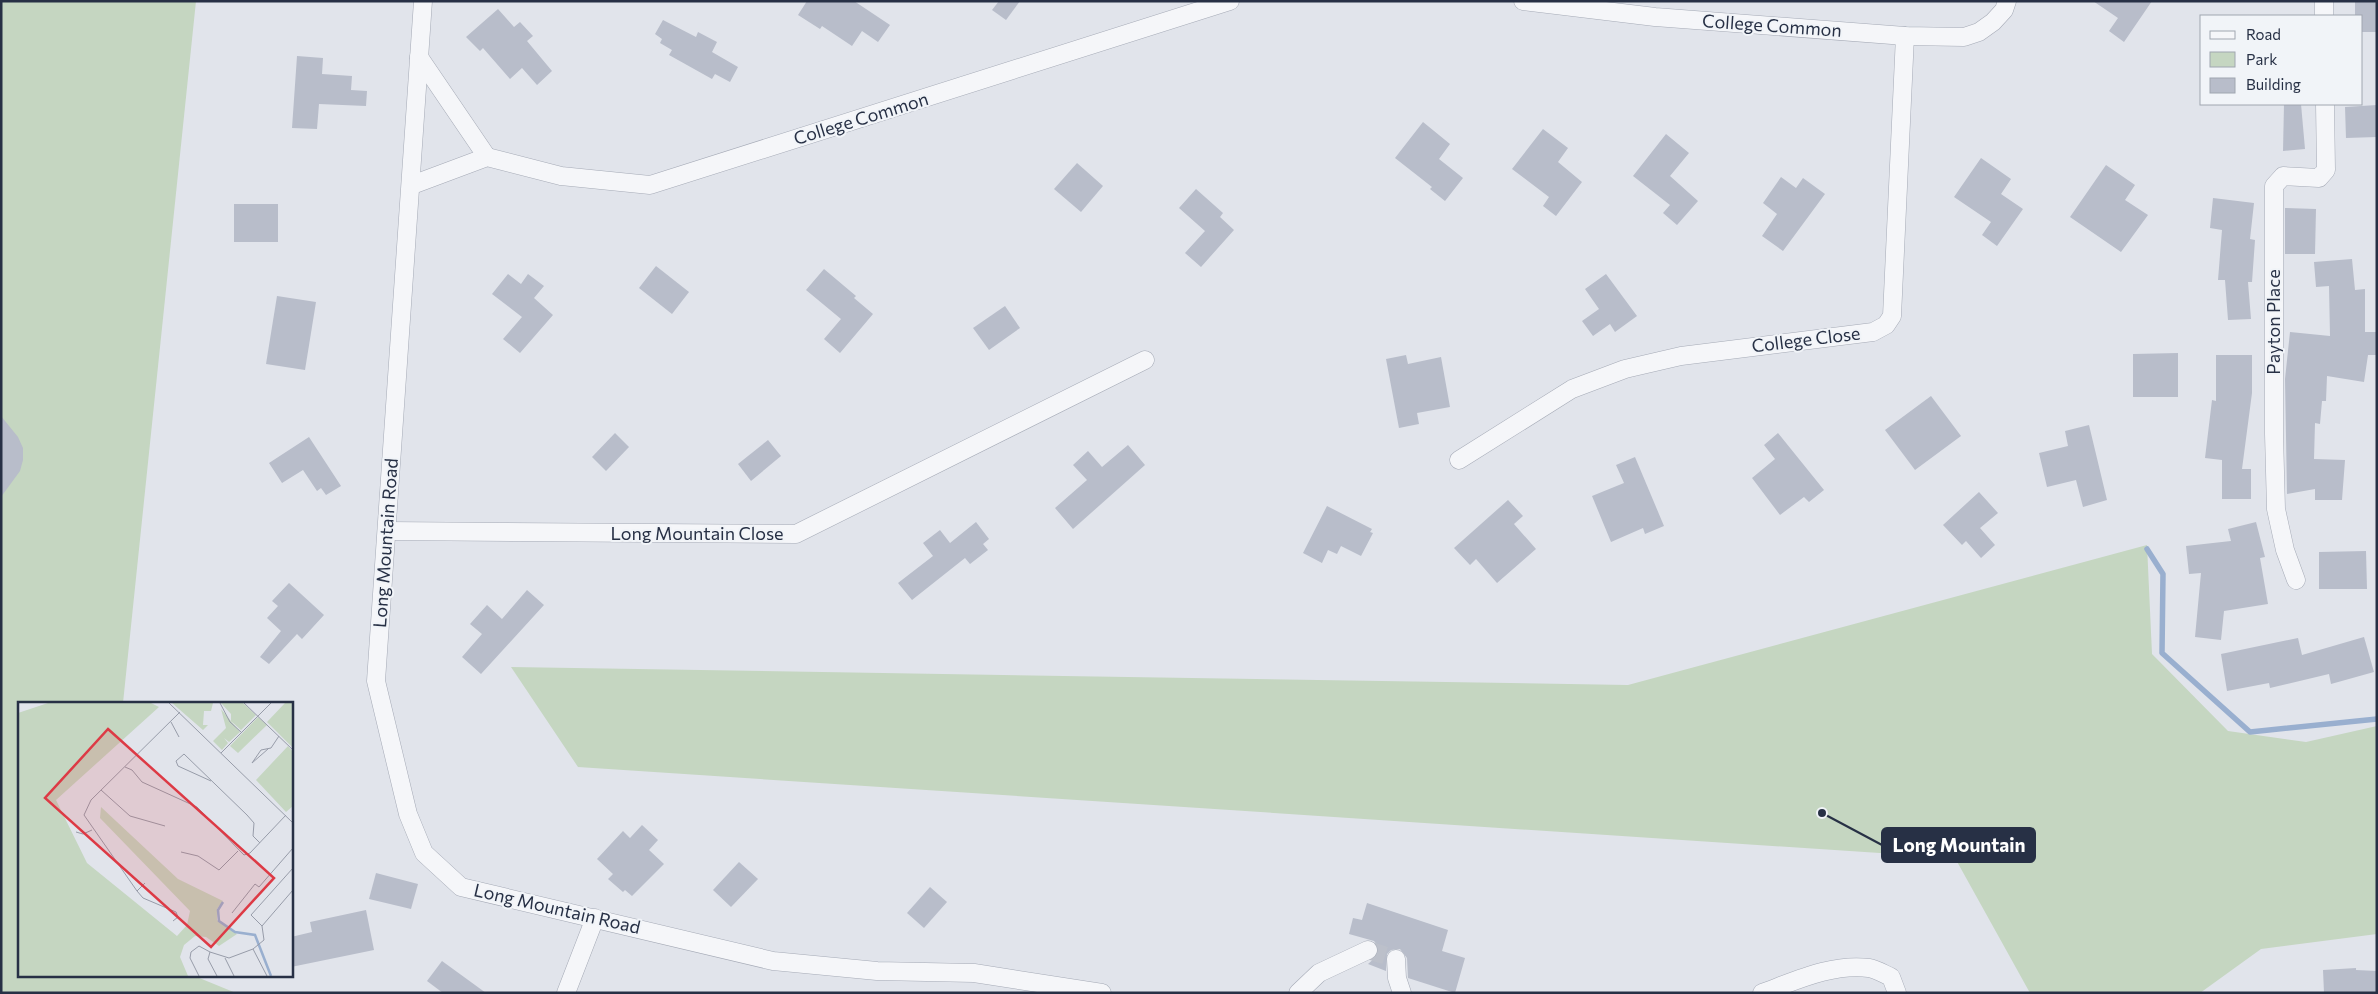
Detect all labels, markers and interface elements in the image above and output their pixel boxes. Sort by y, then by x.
street label: College Common [1702,9,1843,41]
legend [2200,15,2363,105]
text: Road [2246,25,2281,43]
text: Park [2246,50,2277,68]
text: Building [2246,75,2301,93]
street label: College Common [791,87,931,149]
street label: Payton Place [2262,269,2284,375]
street label: College Close [1750,321,1862,357]
street label: Long Mountain Road [368,457,402,629]
street label: Long Mountain Close [610,522,784,544]
inset map [18,702,292,976]
callout: Long Mountain [1882,828,2035,862]
text: Long Mountain [1892,833,2026,856]
street label: Long Mountain Road [472,878,643,938]

